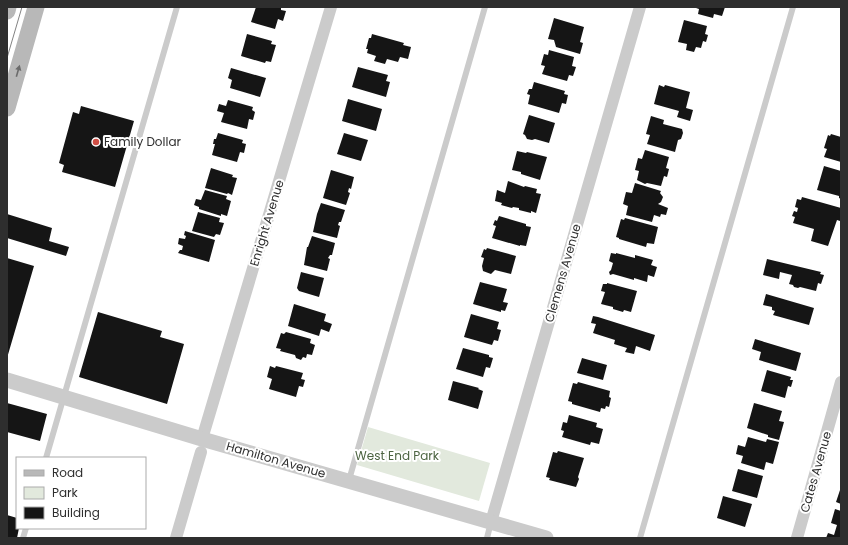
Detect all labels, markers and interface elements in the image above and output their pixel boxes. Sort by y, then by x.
one-way arrow [15,64,21,76]
place label: Family Dollar [104,133,182,150]
marker: Family Dollar [91,137,101,147]
street label: Enright Avenue [245,177,288,268]
street label: Clemens Avenue [540,222,585,324]
street label: Cates Avenue [796,429,835,514]
street label: Hamilton Avenue [224,437,328,482]
park label: West End Park [355,447,440,464]
legend [16,457,146,529]
text: Road [52,464,83,481]
text: Park [52,484,79,501]
text: Building [52,504,100,521]

